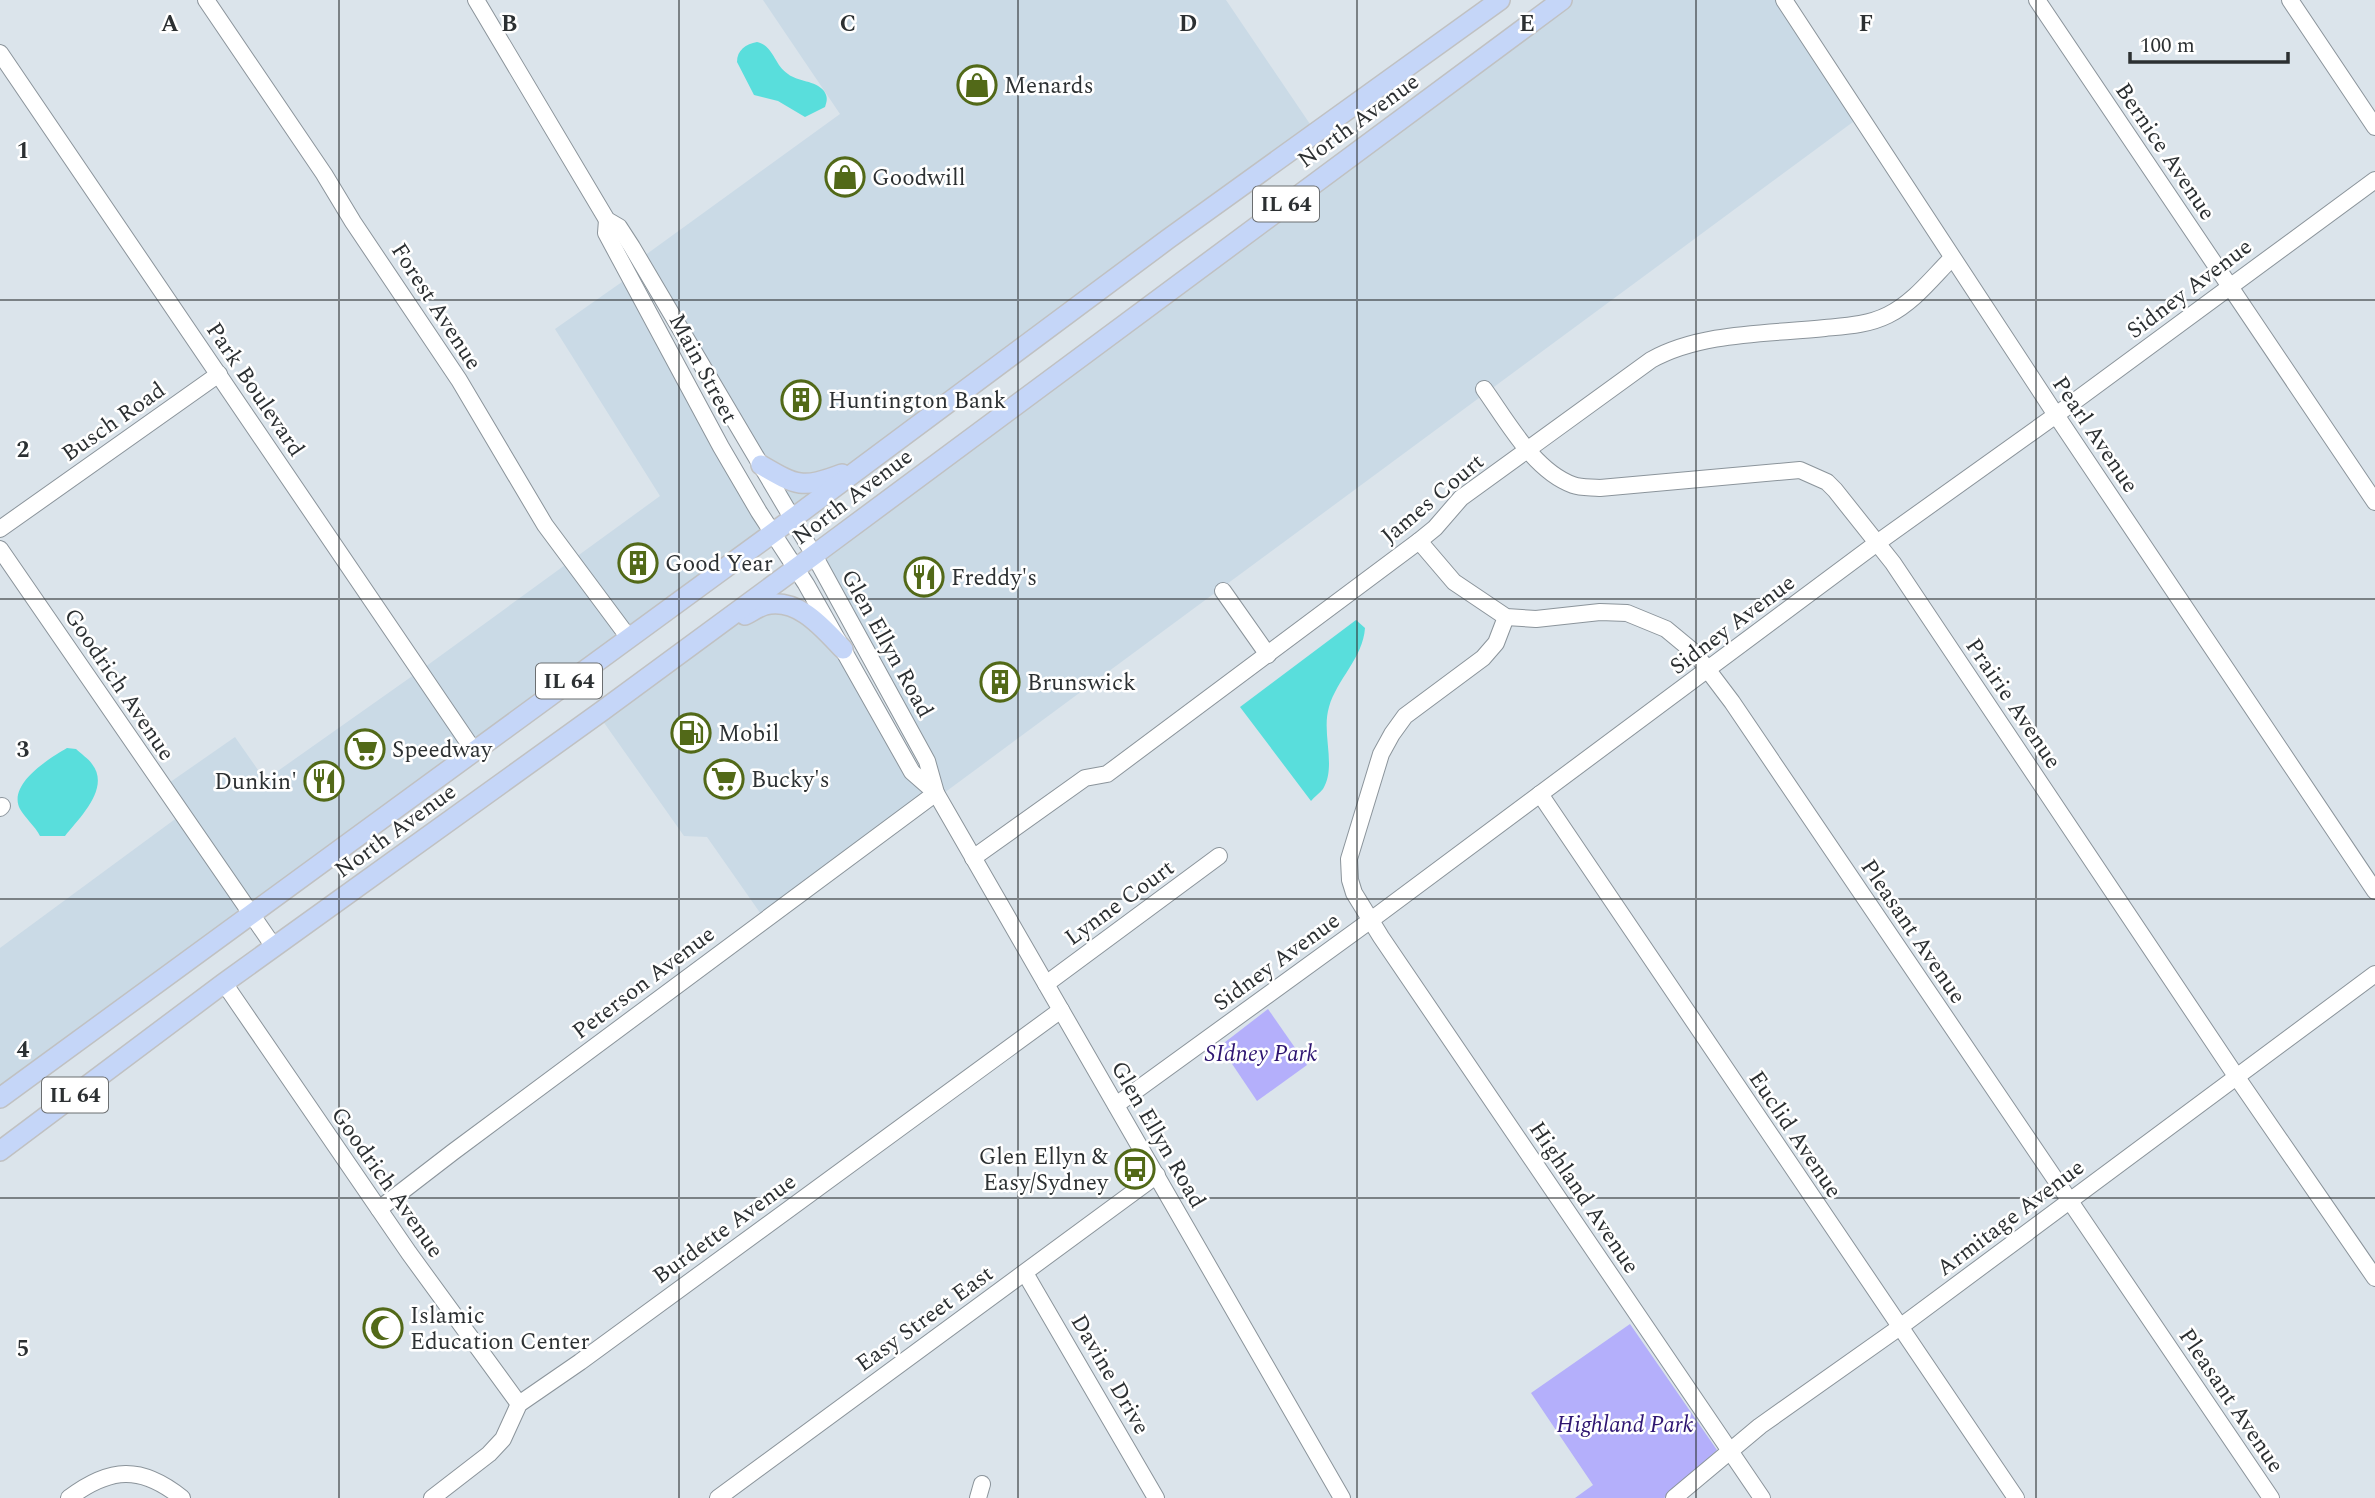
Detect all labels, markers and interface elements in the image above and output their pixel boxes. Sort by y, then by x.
text: A [161,7,179,42]
text: B [501,7,517,42]
text: C [840,7,856,42]
text: D [1179,7,1197,42]
text: E [1519,7,1535,42]
text: F [1859,7,1873,42]
scale bar [2130,21,2288,65]
text: 100 m [2140,30,2195,62]
shop icon: Menards [956,64,998,106]
street label: North Avenue [1291,65,1427,177]
place label: Menards [1004,69,1094,104]
street label: Bernice Avenue [2106,76,2224,228]
text: 1 [17,134,29,169]
shop icon: Goodwill [824,156,866,198]
place label: Goodwill [872,161,966,196]
road number: IL 64 [1253,186,1319,222]
street label: Sidney Avenue [2120,230,2260,348]
street label: Forest Avenue [381,236,490,377]
street label: Main Street [659,308,746,430]
street label: Park Boulevard [197,315,313,464]
street label: Pearl Avenue [2043,369,2147,500]
street label: Busch Road [55,373,173,471]
building icon: Huntington Bank [780,379,822,421]
place label: Huntington Bank [828,384,1007,419]
text: 2 [17,433,30,468]
street label: North Avenue [785,440,921,554]
street label: James Court [1374,445,1492,553]
building icon: Good Year [617,542,659,584]
place label: Good Year [665,547,773,582]
restaurant icon: Freddy's [903,556,945,598]
place label: Freddy's [951,561,1037,596]
street label: Glen Ellyn Road [831,563,942,725]
street label: Sidney Avenue [1663,566,1803,684]
street label: Goodrich Avenue [54,601,183,768]
street label: Prairie Avenue [1956,631,2070,776]
building icon: Brunswick [979,661,1021,703]
road number: IL 64 [536,664,602,698]
place label: Brunswick [1027,666,1136,701]
fuel station icon: Mobil [670,712,712,754]
place label: Mobil [718,717,779,752]
supermarket icon: Speedway [344,728,386,770]
text: 3 [17,733,30,768]
place label: Speedway [392,733,493,768]
supermarket icon: Bucky's [703,758,745,800]
restaurant icon: Dunkin' [303,760,345,802]
place label: Bucky's [751,763,830,798]
place label: Dunkin' [214,765,297,800]
street label: North Avenue [328,775,464,887]
street label: Lynne Court [1058,851,1182,955]
street label: Pleasant Avenue [1851,852,1974,1011]
street label: Sidney Avenue [1206,904,1348,1020]
street label: Peterson Avenue [565,918,723,1049]
text: 4 [17,1033,30,1068]
park label: SIdney Park [1205,1037,1318,1072]
street label: Glen Ellyn Road [1101,1054,1214,1215]
street label: Euclid Avenue [1739,1064,1850,1206]
road number: IL 64 [42,1078,108,1112]
street label: Goodrich Avenue [321,1100,452,1266]
street label: Highland Avenue [1520,1114,1648,1281]
place label: Glen Ellyn & Easy/Sydney [979,1140,1109,1201]
bus stop icon: Glen Ellyn & Easy/Sydney [1114,1148,1156,1190]
street label: Armitage Avenue [1929,1151,2092,1286]
street label: Burdette Avenue [646,1165,804,1293]
street label: Easy Street East [849,1257,1001,1381]
place label: Islamic Education Center [410,1299,590,1360]
mosque icon: Islamic Education Center [362,1307,404,1349]
street label: Davine Drive [1061,1308,1158,1441]
street label: Pleasant Avenue [2169,1321,2292,1480]
text: 5 [17,1332,29,1367]
park label: Highland Park [1556,1408,1694,1443]

